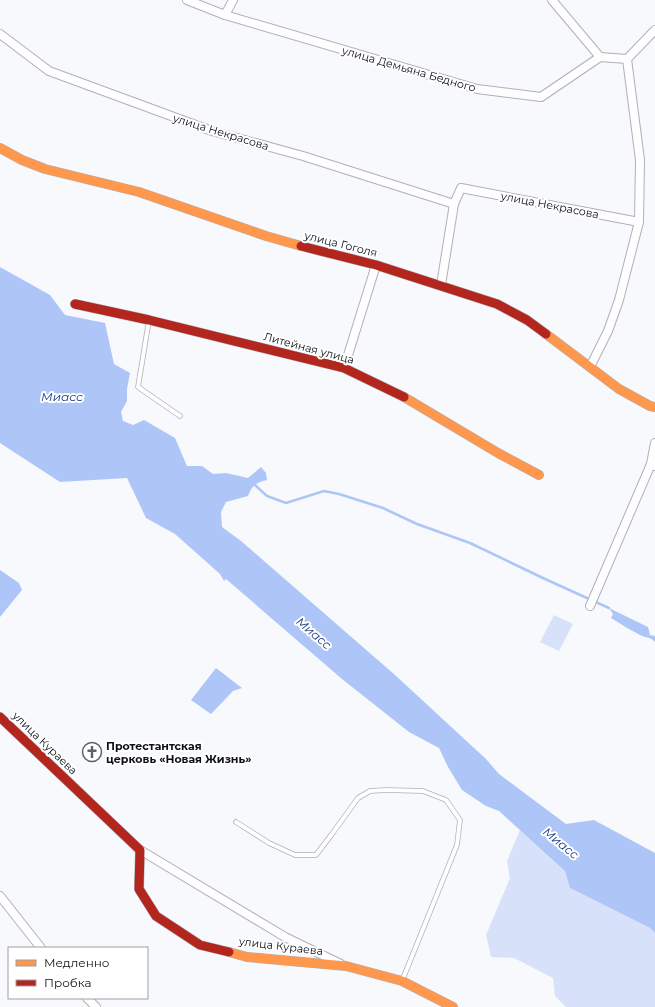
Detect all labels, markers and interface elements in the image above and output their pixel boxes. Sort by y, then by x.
street label: улица Демьяна Бедного [339,43,478,95]
street label: улица Некрасова [170,110,271,153]
street label: улица Некрасова [499,188,600,221]
street label: улица Гоголя [302,228,379,260]
street label: Литейная улица [262,329,356,367]
water label: Миасс [41,389,83,404]
water label: Миасс [293,614,335,652]
street label: улица Кураева [9,708,80,777]
place label: Протестантская церковь «Новая Жизнь» [106,739,251,766]
church icon: Протестантская церковь «Новая Жизнь» [81,741,103,763]
water label: Миасс [540,824,582,862]
street label: улица Кураева [237,934,324,958]
legend [8,947,148,999]
text: Медленно [44,955,110,970]
text: Пробка [44,975,92,990]

